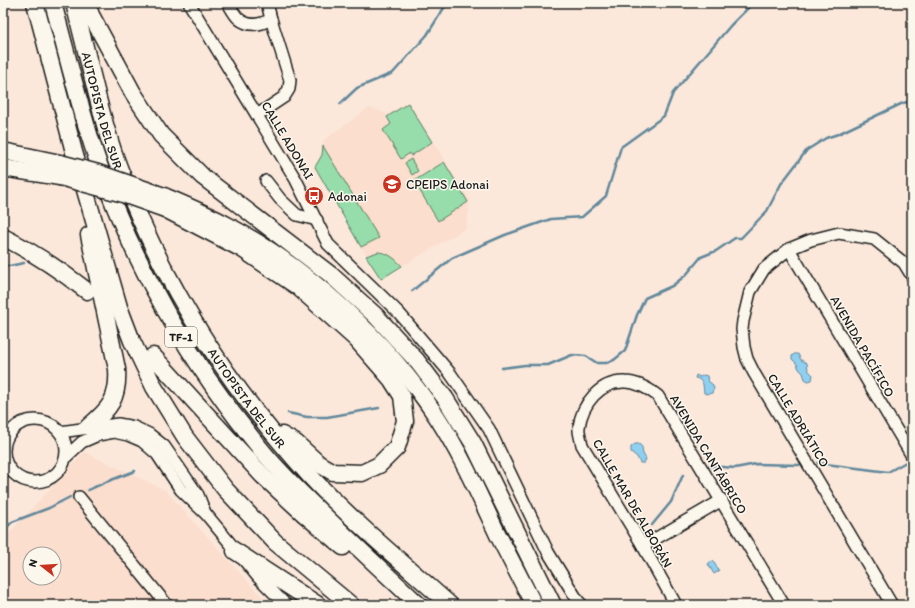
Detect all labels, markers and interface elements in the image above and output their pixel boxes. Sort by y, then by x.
street label: AUTOPISTA DEL SUR [78,50,126,171]
street label: CALLE ADONAI [258,99,317,182]
school or university icon: CPEIPS Adonai [381,173,403,195]
place label: CPEIPS Adonai [406,177,489,192]
bus stop icon: Adonai [303,185,325,207]
place label: Adonai [328,189,367,204]
street label: AVENIDA PACÍFICO [827,293,898,400]
road number: TF-1 [165,327,197,347]
street label: AUTOPISTA DEL SUR [205,345,289,451]
street label: CALLE ADRIÁTICO [765,371,832,470]
street label: AVENIDA CANTÁBRICO [667,392,750,517]
street label: CALLE MAR DE ALBORÁN [590,436,676,570]
north arrow [22,546,62,586]
text: N [26,558,40,569]

